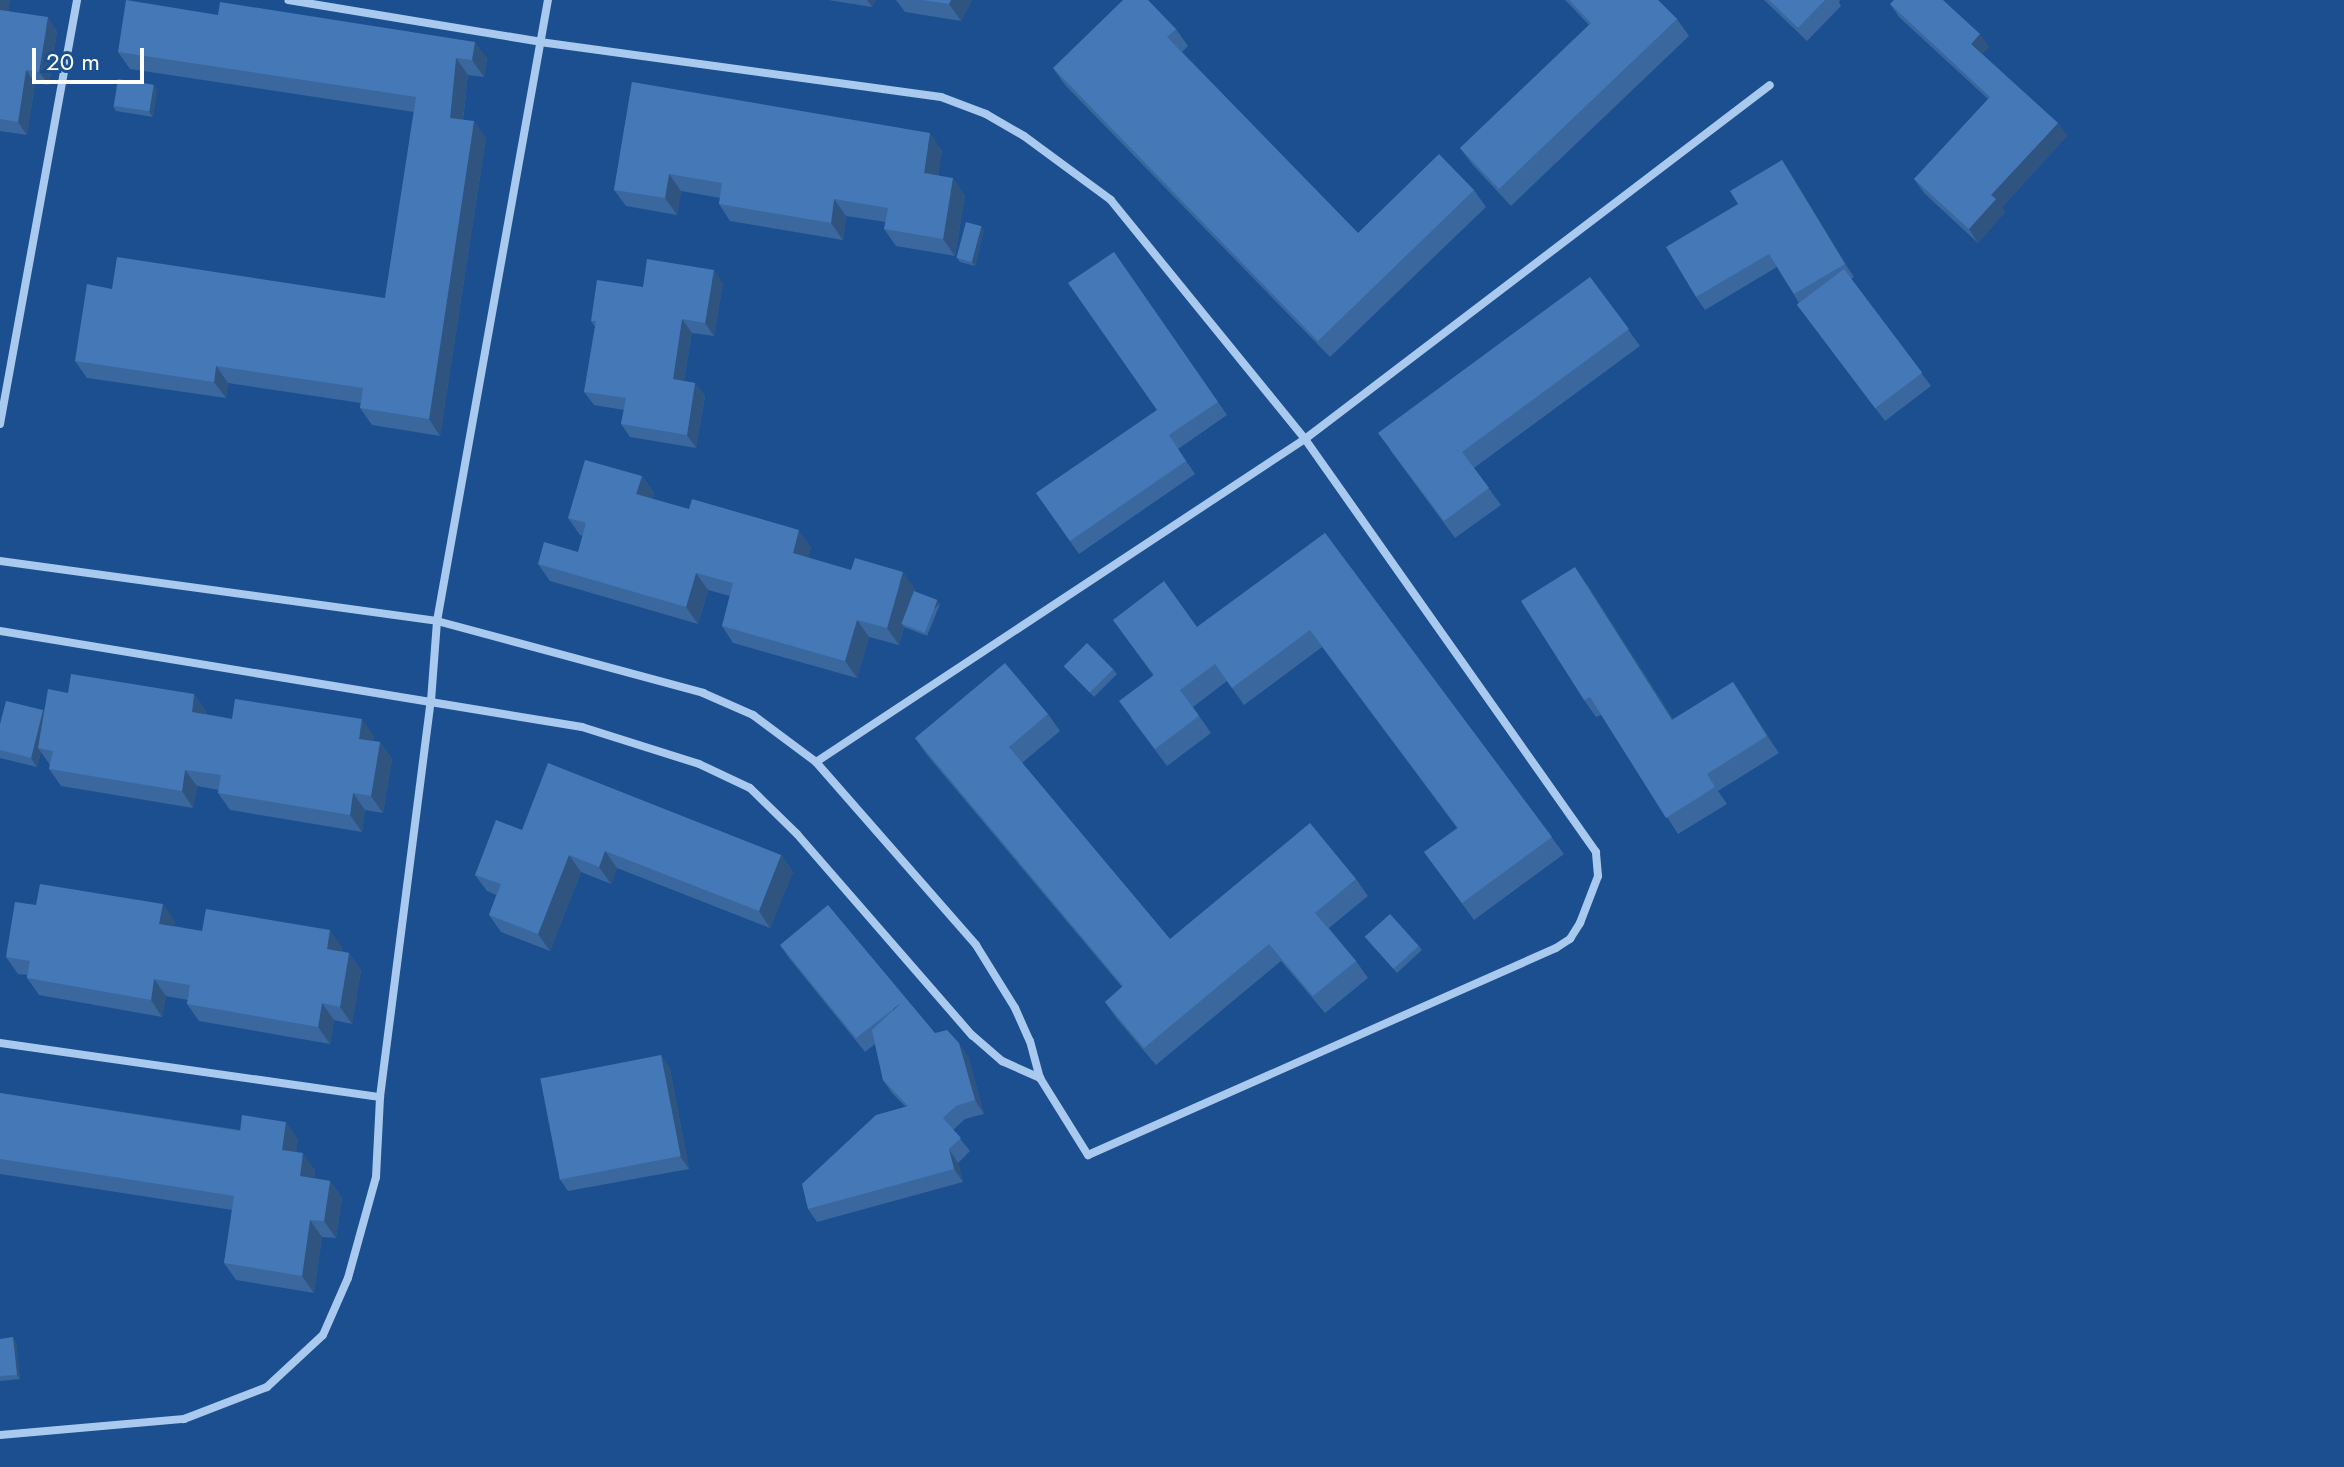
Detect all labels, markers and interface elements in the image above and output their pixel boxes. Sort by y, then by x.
scale bar [36,32,148,82]
text: 20 m [46,44,100,79]

